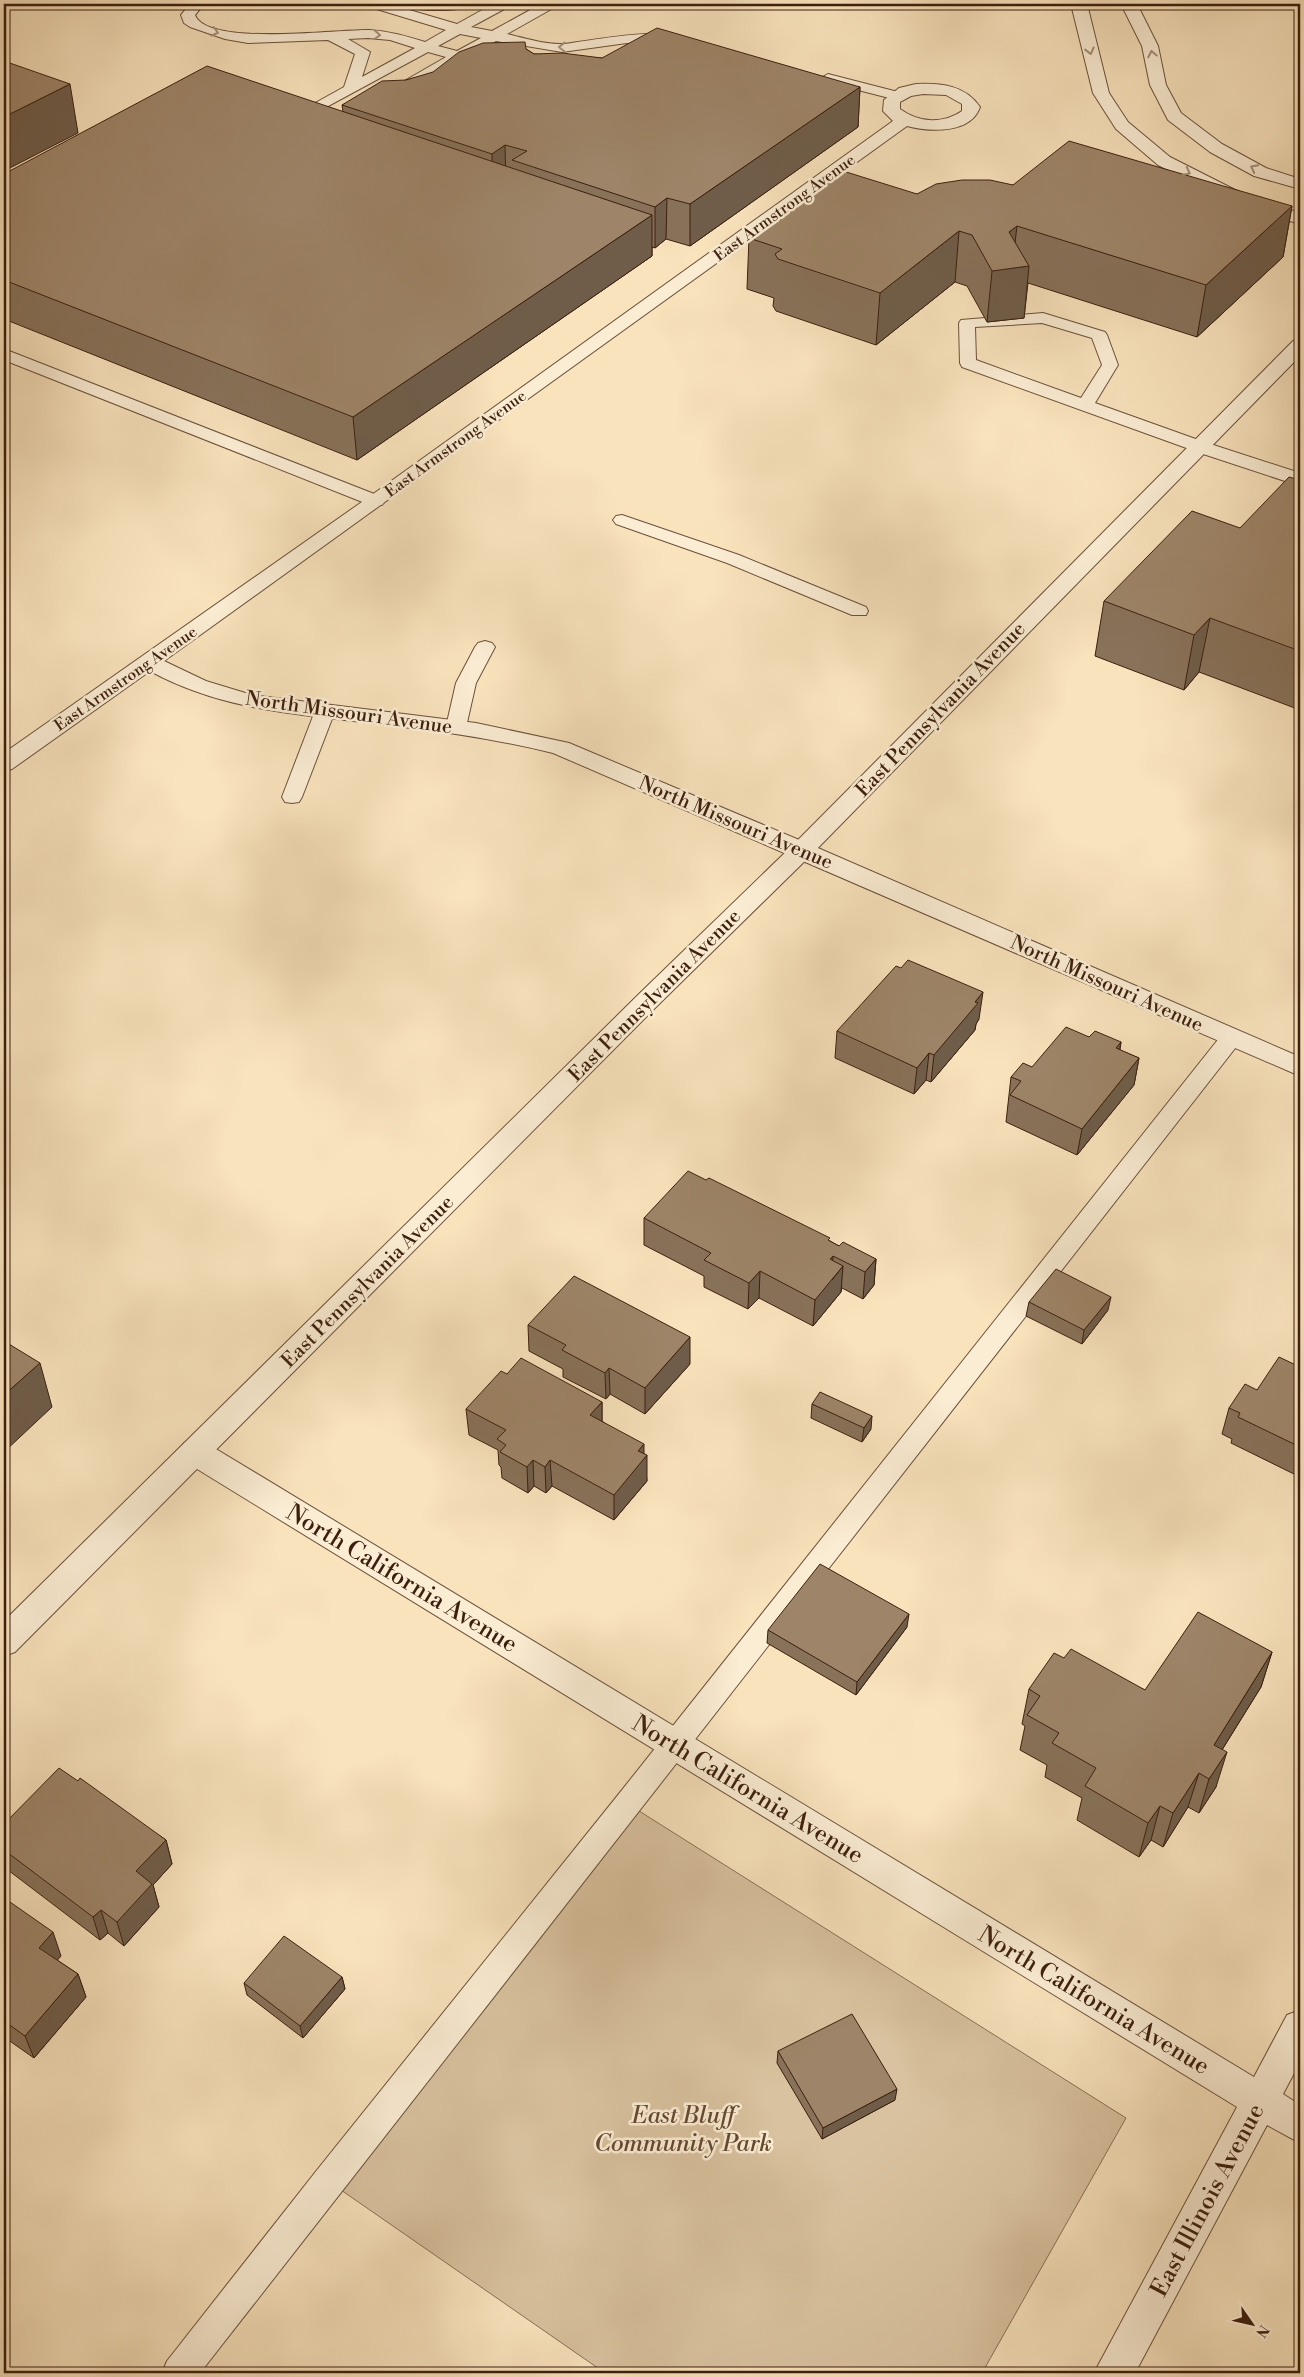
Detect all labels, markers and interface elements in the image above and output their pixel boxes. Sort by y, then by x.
one-way arrow [211,26,220,37]
one-way arrow [373,29,381,40]
one-way arrow [557,42,565,52]
one-way arrow [1084,47,1095,56]
one-way arrow [1147,50,1158,59]
street label: East Armstrong Avenue [710,150,859,266]
one-way arrow [1251,164,1260,174]
one-way arrow [1181,166,1190,176]
street label: East Armstrong Avenue [381,386,530,502]
street label: East Pennsylvania Avenue [851,617,1031,803]
street label: East Armstrong Avenue [50,622,201,736]
street label: North Missouri Avenue [244,687,454,740]
street label: North Missouri Avenue [635,771,836,876]
street label: East Pennsylvania Avenue [563,904,747,1088]
street label: North Missouri Avenue [1006,931,1207,1038]
street label: East Pennsylvania Avenue [276,1190,460,1374]
street label: North California Avenue [280,1498,523,1660]
street label: North California Avenue [626,1709,869,1871]
street label: North California Avenue [972,1920,1215,2082]
street label: East Illinois Avenue [1144,2099,1271,2302]
park label: East Bluff Community Park [594,2101,772,2159]
north arrow [1226,2300,1276,2350]
text: N [1251,2321,1273,2340]

